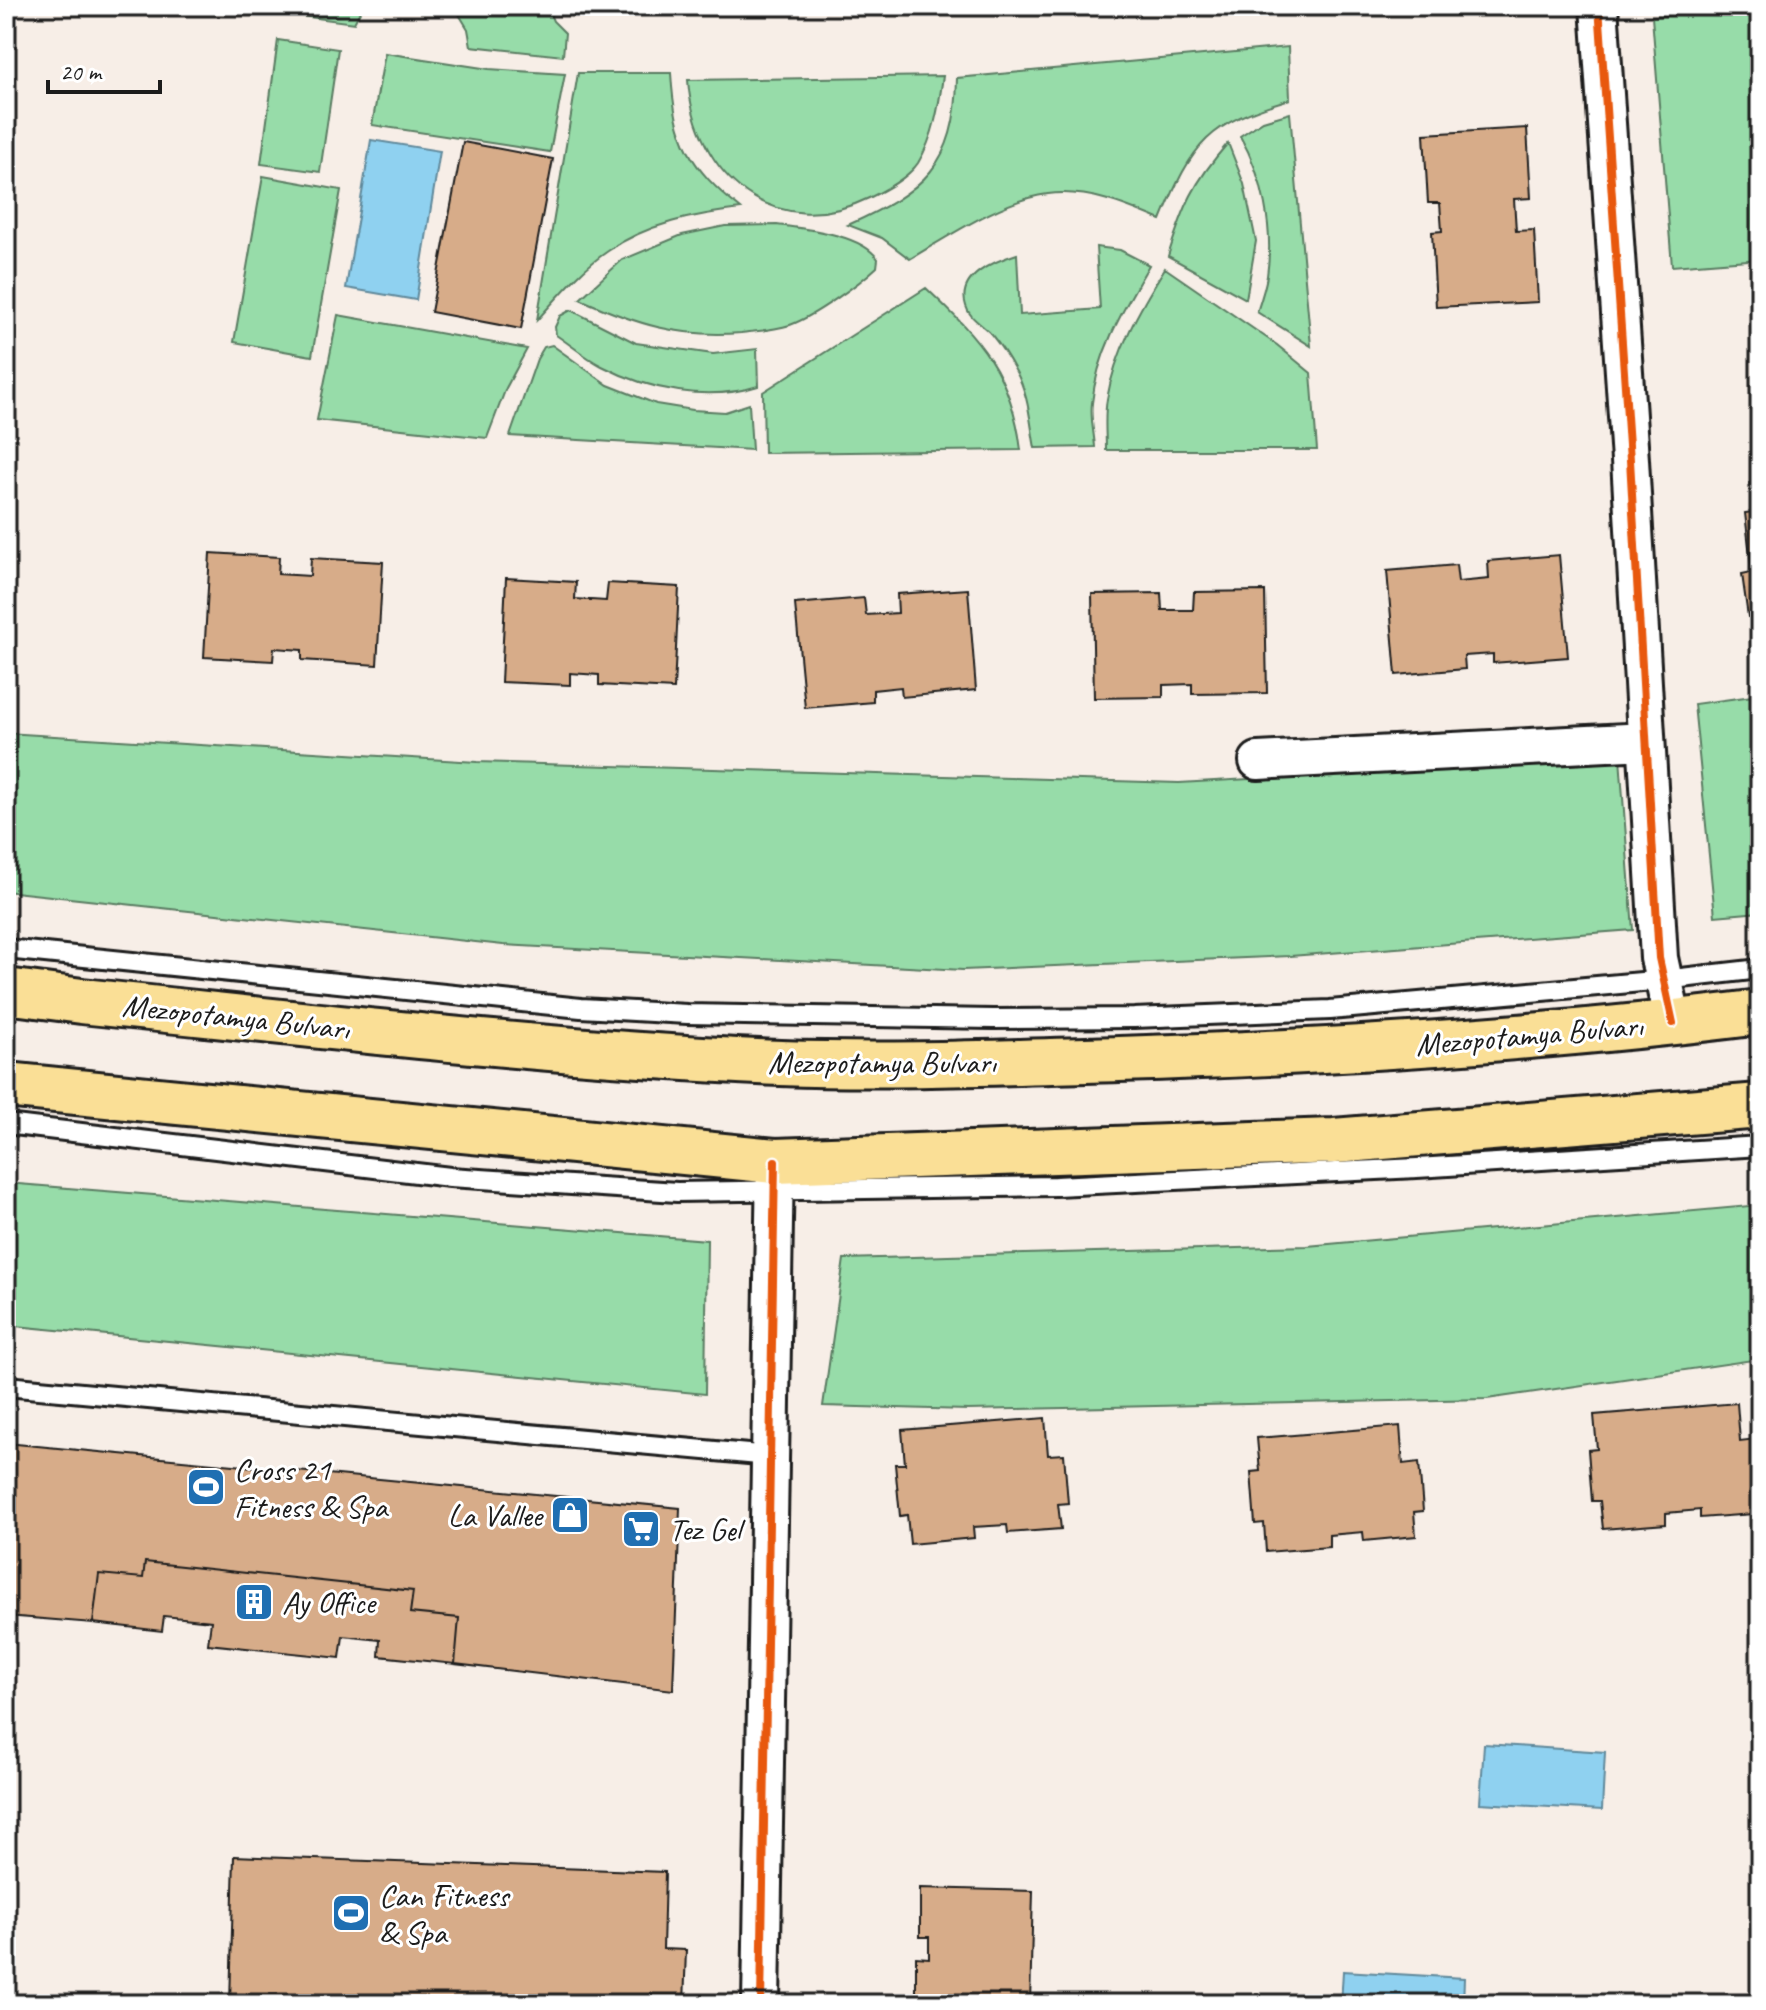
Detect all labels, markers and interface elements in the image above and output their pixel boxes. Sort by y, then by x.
scale bar [48,44,160,94]
text: 20 m [60,57,103,87]
street label: Mezopotamya Bulvarı [121,985,353,1050]
street label: Mezopotamya Bulvarı [1414,1004,1646,1065]
street label: Mezopotamya Bulvarı [768,1042,998,1083]
place label: Cross 21 Fitness & Spa [234,1449,389,1527]
sports icon: Cross 21 Fitness & Spa [185,1466,227,1508]
shop icon: La Vallee [549,1494,591,1536]
place label: La Vallee [448,1495,545,1536]
supermarket icon: Tez Gel [620,1508,662,1550]
place label: Tez Gel [669,1509,746,1550]
building icon: Ay Office [233,1581,275,1623]
place label: Ay Office [282,1582,377,1623]
place label: Can Fitness & Spa [379,1875,510,1953]
sports icon: Can Fitness & Spa [330,1892,372,1934]

